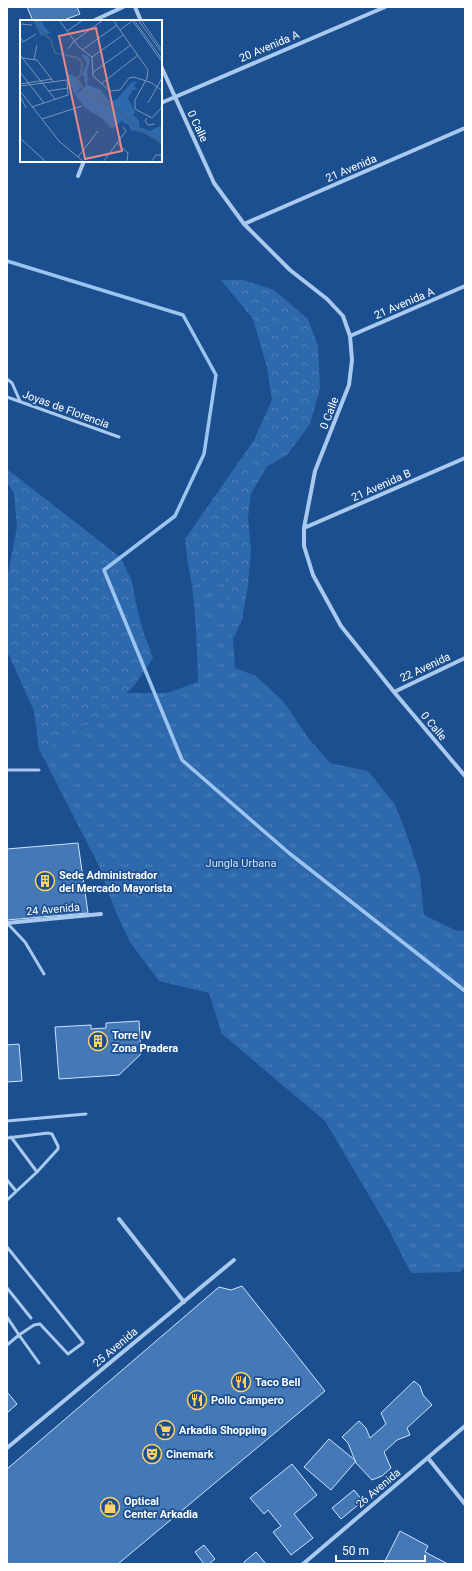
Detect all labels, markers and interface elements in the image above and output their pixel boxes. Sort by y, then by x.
inset map [20,20,162,162]
street label: 20 Avenida A [237,28,302,65]
street label: 0 Calle [185,108,211,144]
street label: 21 Avenida [324,152,379,185]
street label: 21 Avenida A [372,285,437,322]
street label: Joyas de Florencia [21,388,111,431]
street label: 0 Calle [317,395,342,431]
street label: 21 Avenida B [349,467,413,504]
street label: 22 Avenida [398,650,452,685]
street label: 0 Calle [418,709,449,743]
park label: Jungla Urbana [206,857,276,870]
place label: Sede Administrador del Mercado Mayorista [59,869,172,895]
building icon: Sede Administrador del Mercado Mayorista [34,870,56,892]
street label: 24 Avenida [26,901,81,918]
place label: Torre IV Zona Pradera [112,1029,178,1055]
building icon: Torre IV Zona Pradera [87,1030,109,1052]
street label: 25 Avenida [90,1325,140,1370]
restaurant icon: Taco Bell [230,1371,252,1393]
place label: Taco Bell [255,1376,300,1389]
restaurant icon: Pollo Campero [186,1389,208,1411]
place label: Pollo Campero [211,1394,284,1407]
supermarket icon: Arkadia Shopping [154,1419,176,1441]
place label: Arkadia Shopping [179,1424,267,1437]
theatre icon: Cinemark [141,1443,163,1465]
place label: Cinemark [166,1448,214,1461]
street label: 26 Avenida [353,1466,403,1511]
place label: Optical Center Arkadia [124,1495,198,1521]
shop icon: Optical Center Arkadia [99,1496,121,1518]
scale bar [336,1537,425,1563]
text: 50 m [342,1544,369,1558]

